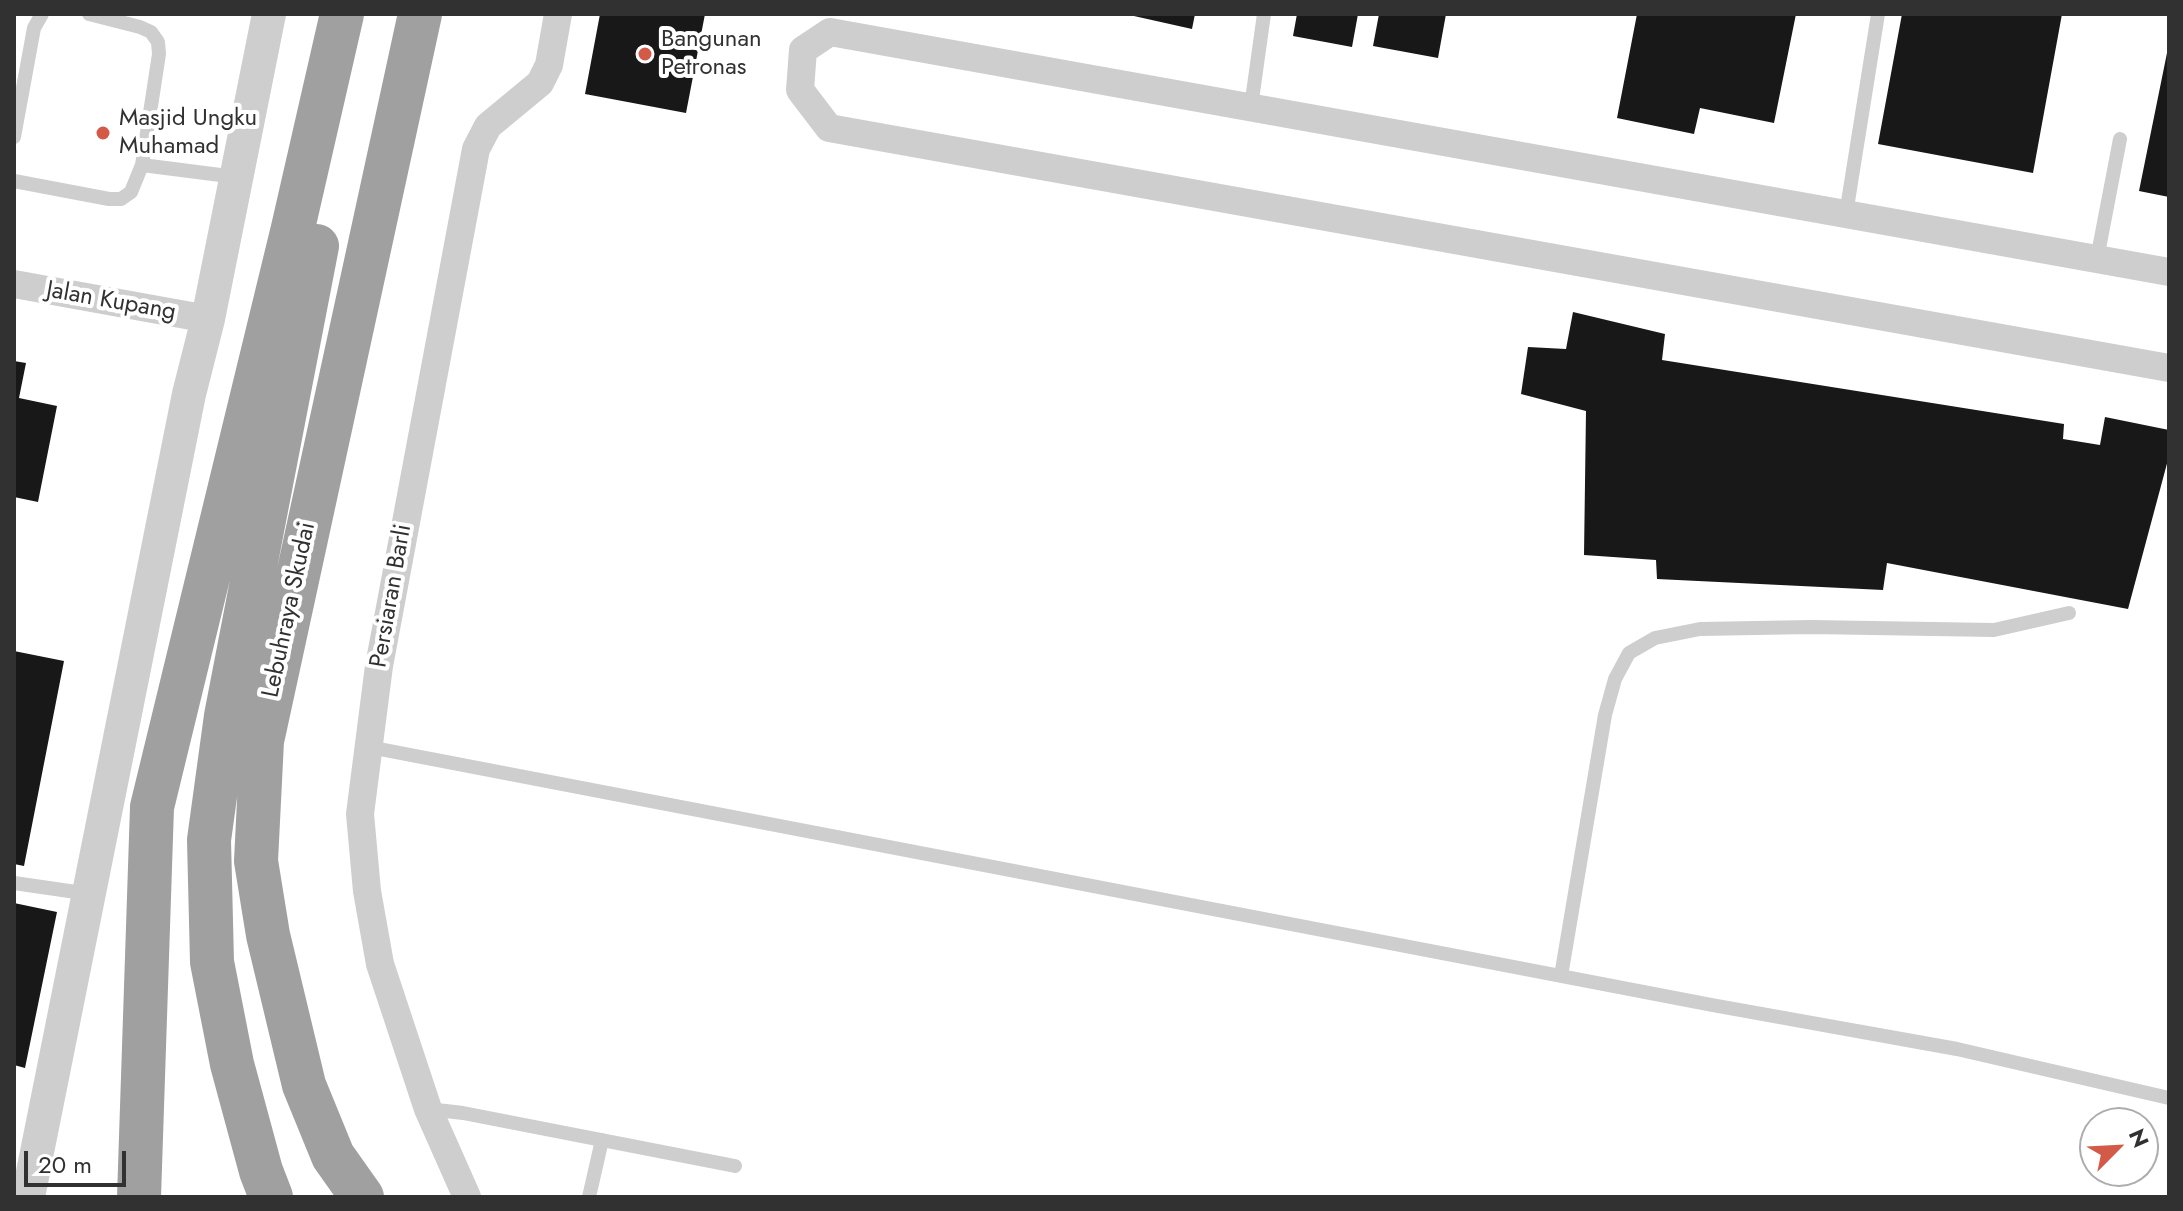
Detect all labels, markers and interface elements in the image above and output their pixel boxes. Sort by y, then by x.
place label: Bangunan Petronas [661,26,762,82]
marker: Bangunan Petronas [636,45,654,63]
place label: Masjid Ungku Muhamad [119,105,257,161]
marker: Masjid Ungku Muhamad [94,124,112,142]
street label: Jalan Kupang [44,276,178,328]
street label: Lebuhraya Skudai [257,520,323,700]
street label: Persiaran Barli [365,522,419,670]
north arrow [2079,1107,2159,1187]
text: N [2121,1124,2157,1153]
scale bar [28,1135,130,1185]
text: 20 m [38,1147,92,1182]

